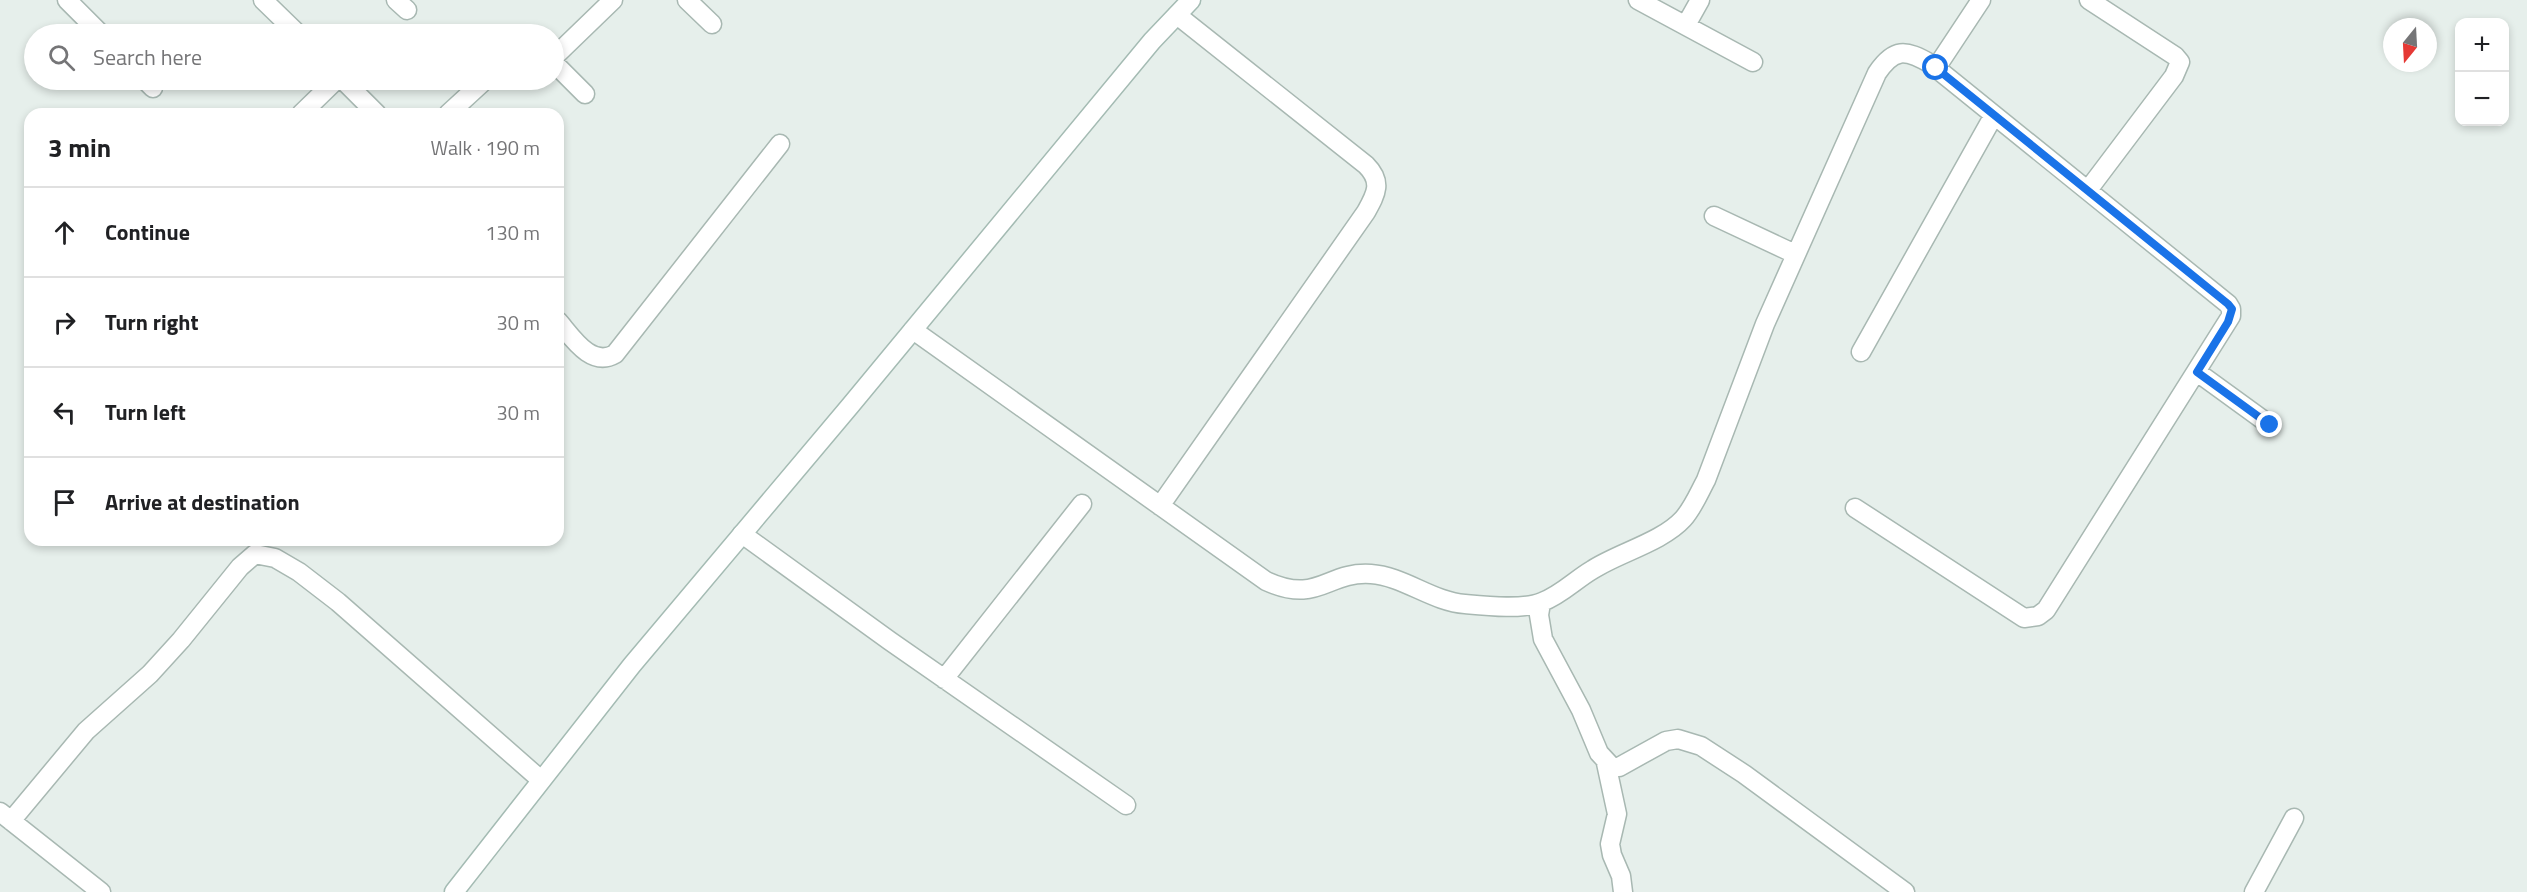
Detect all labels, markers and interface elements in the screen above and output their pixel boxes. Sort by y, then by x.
north arrow [2383,18,2437,72]
map controls [2455,18,2509,126]
button: + [2455,18,2509,72]
search box [24,24,564,90]
text: Search here [93,40,202,74]
icon: search [45,41,78,74]
route start [1922,54,1948,80]
button: − [2455,72,2509,126]
text: 3 min [48,128,111,167]
text: Walk · 190 m [431,132,540,163]
text: Continue [105,215,190,249]
icon: ahead [48,216,81,249]
text: 130 m [485,217,540,248]
text: Turn right [105,305,199,339]
icon: right [48,306,81,339]
text: 30 m [496,307,540,338]
text: Turn left [105,395,186,429]
icon: left [48,396,81,429]
text: 30 m [496,397,540,428]
route end [2256,411,2282,437]
text: Arrive at destination [105,485,300,519]
icon: arrive [48,486,81,519]

